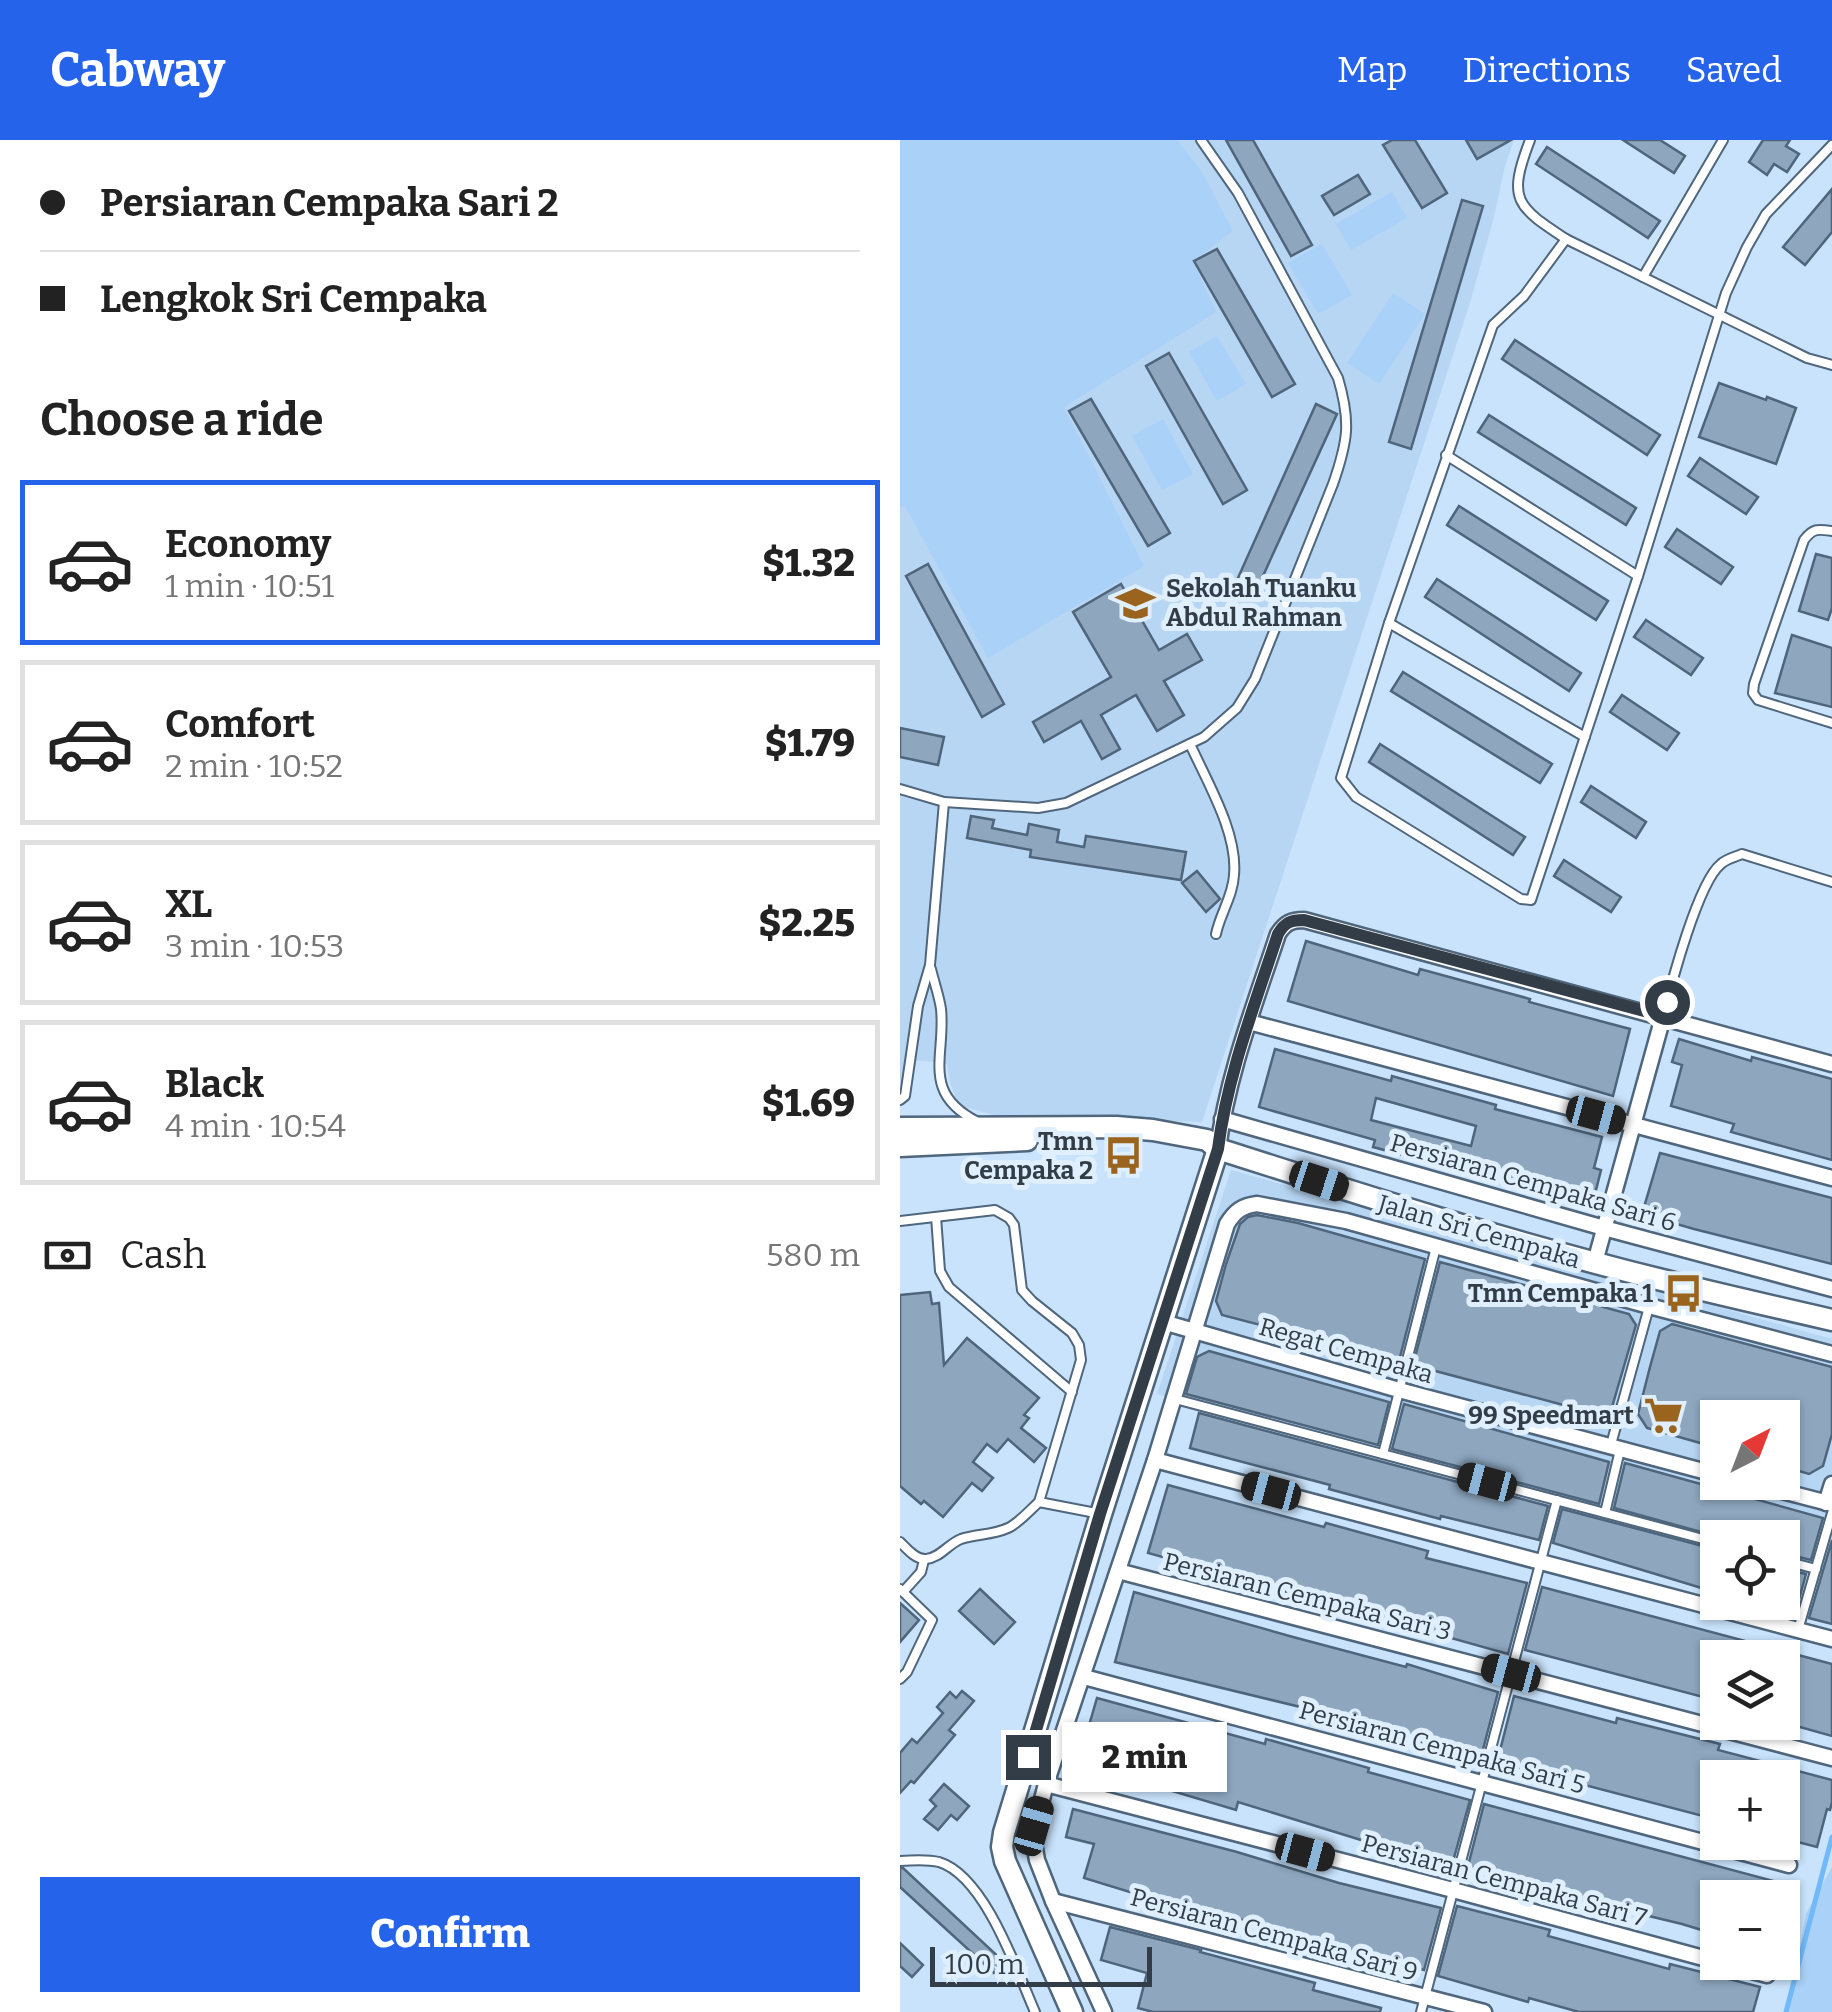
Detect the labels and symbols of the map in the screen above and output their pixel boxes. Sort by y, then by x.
place label: Sekolah Tuanku Abdul Rahman [1166,574,1357,633]
school or university icon: Sekolah Tuanku Abdul Rahman [1115,582,1157,624]
route start [1645,980,1690,1025]
car [1563,1093,1629,1137]
place label: Tmn Cempaka 2 [964,1127,1093,1186]
street label: Persiaran Cempaka Sari 6 [1387,1128,1679,1238]
bus stop icon: Tmn Cempaka 2 [1102,1135,1144,1177]
car [1286,1157,1352,1205]
street label: Jalan Sri Cempaka [1374,1189,1584,1275]
bus stop icon: Tmn Cempaka 1 [1662,1273,1704,1315]
place label: Tmn Cempaka 1 [1468,1279,1653,1309]
street label: Regat Cempaka [1256,1312,1437,1390]
supermarket icon: 99 Speedmart [1643,1395,1685,1437]
north arrow [1700,1400,1800,1500]
place label: 99 Speedmart [1468,1401,1634,1431]
car [1454,1460,1520,1504]
car [1238,1469,1304,1513]
street label: Persiaran Cempaka Sari 3 [1160,1547,1454,1647]
car [1478,1651,1544,1695]
street label: Persiaran Cempaka Sari 5 [1296,1695,1588,1801]
callout: 2 min [1063,1722,1228,1792]
route end [1006,1735,1051,1780]
car [1011,1793,1057,1859]
street label: Persiaran Cempaka Sari 7 [1358,1828,1650,1934]
car [1272,1830,1338,1874]
street label: Persiaran Cempaka Sari 9 [1127,1882,1421,1988]
scale bar [930,1942,1152,1986]

